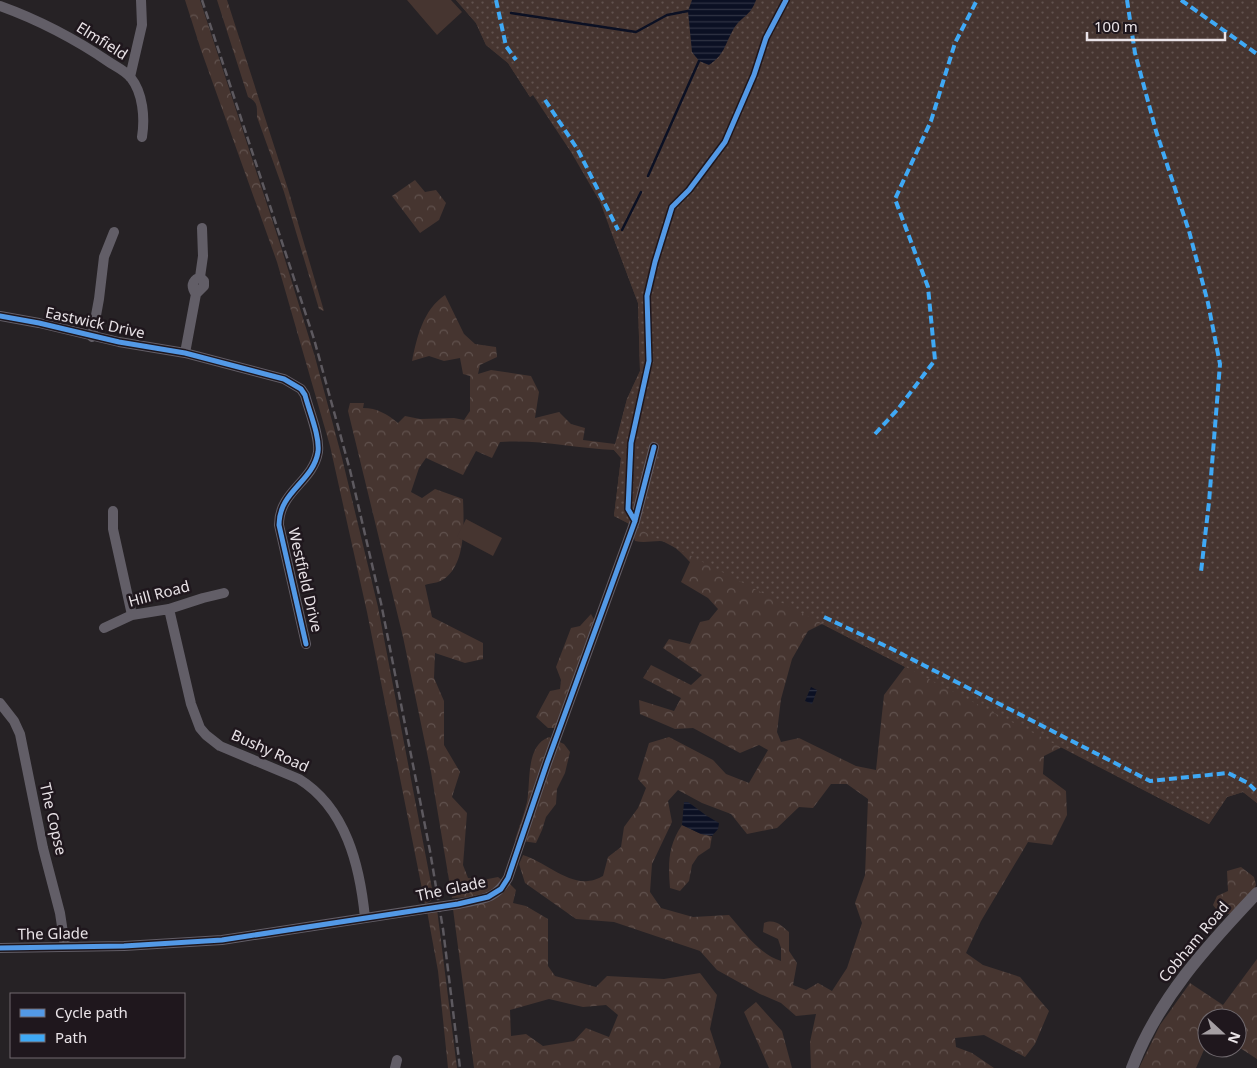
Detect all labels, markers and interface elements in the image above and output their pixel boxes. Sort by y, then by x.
scale bar [1087,10,1224,42]
text: 100 m [1094,16,1138,36]
street label: Elmfield [73,17,132,64]
street label: Eastwick Drive [44,302,147,342]
street label: Westfield Drive [284,526,328,634]
street label: Hill Road [126,575,192,611]
street label: Bushy Road [228,724,312,776]
street label: The Copse [36,781,72,857]
street label: The Glade [414,871,488,905]
street label: Cobham Road [1154,897,1233,986]
street label: The Glade [17,922,89,944]
legend [10,993,185,1058]
text: Cycle path [55,1002,128,1022]
north arrow [1197,1008,1247,1058]
text: Path [55,1027,87,1047]
text: N [1224,1029,1246,1047]

